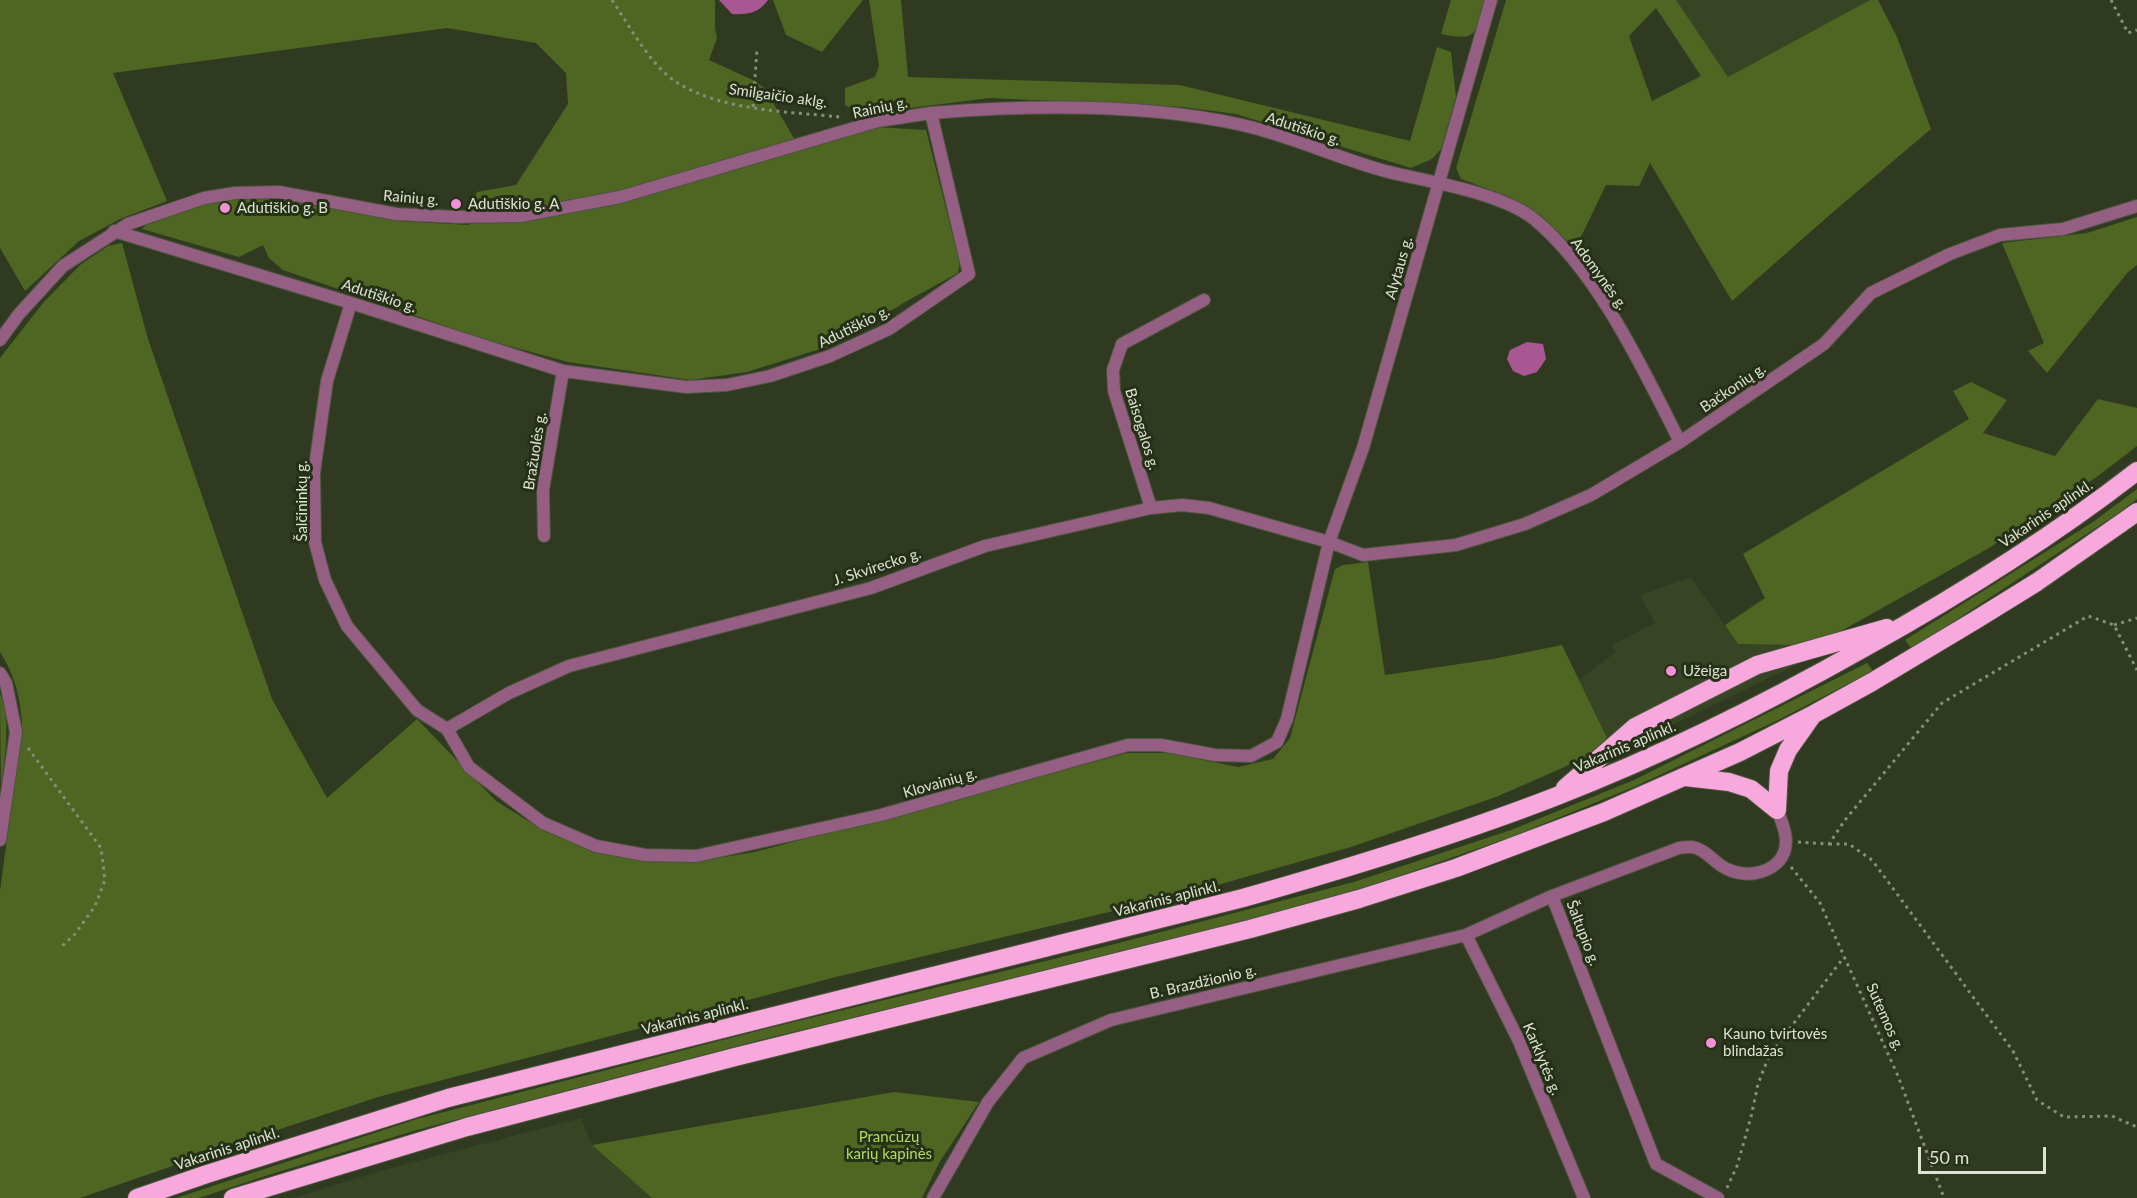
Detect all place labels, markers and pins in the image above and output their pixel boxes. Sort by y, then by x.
place label: Adutiškio g. A [468,195,559,213]
marker: Adutiškio g. A [449,197,463,211]
place label: Adutiškio g. B [237,199,328,217]
marker: Adutiškio g. B [218,201,232,215]
place label: Užeiga [1683,662,1727,680]
marker: Užeiga [1664,664,1678,678]
place label: Kauno tvirtovės blindažas [1723,1025,1827,1060]
marker: Kauno tvirtovės blindažas [1704,1036,1718,1050]

